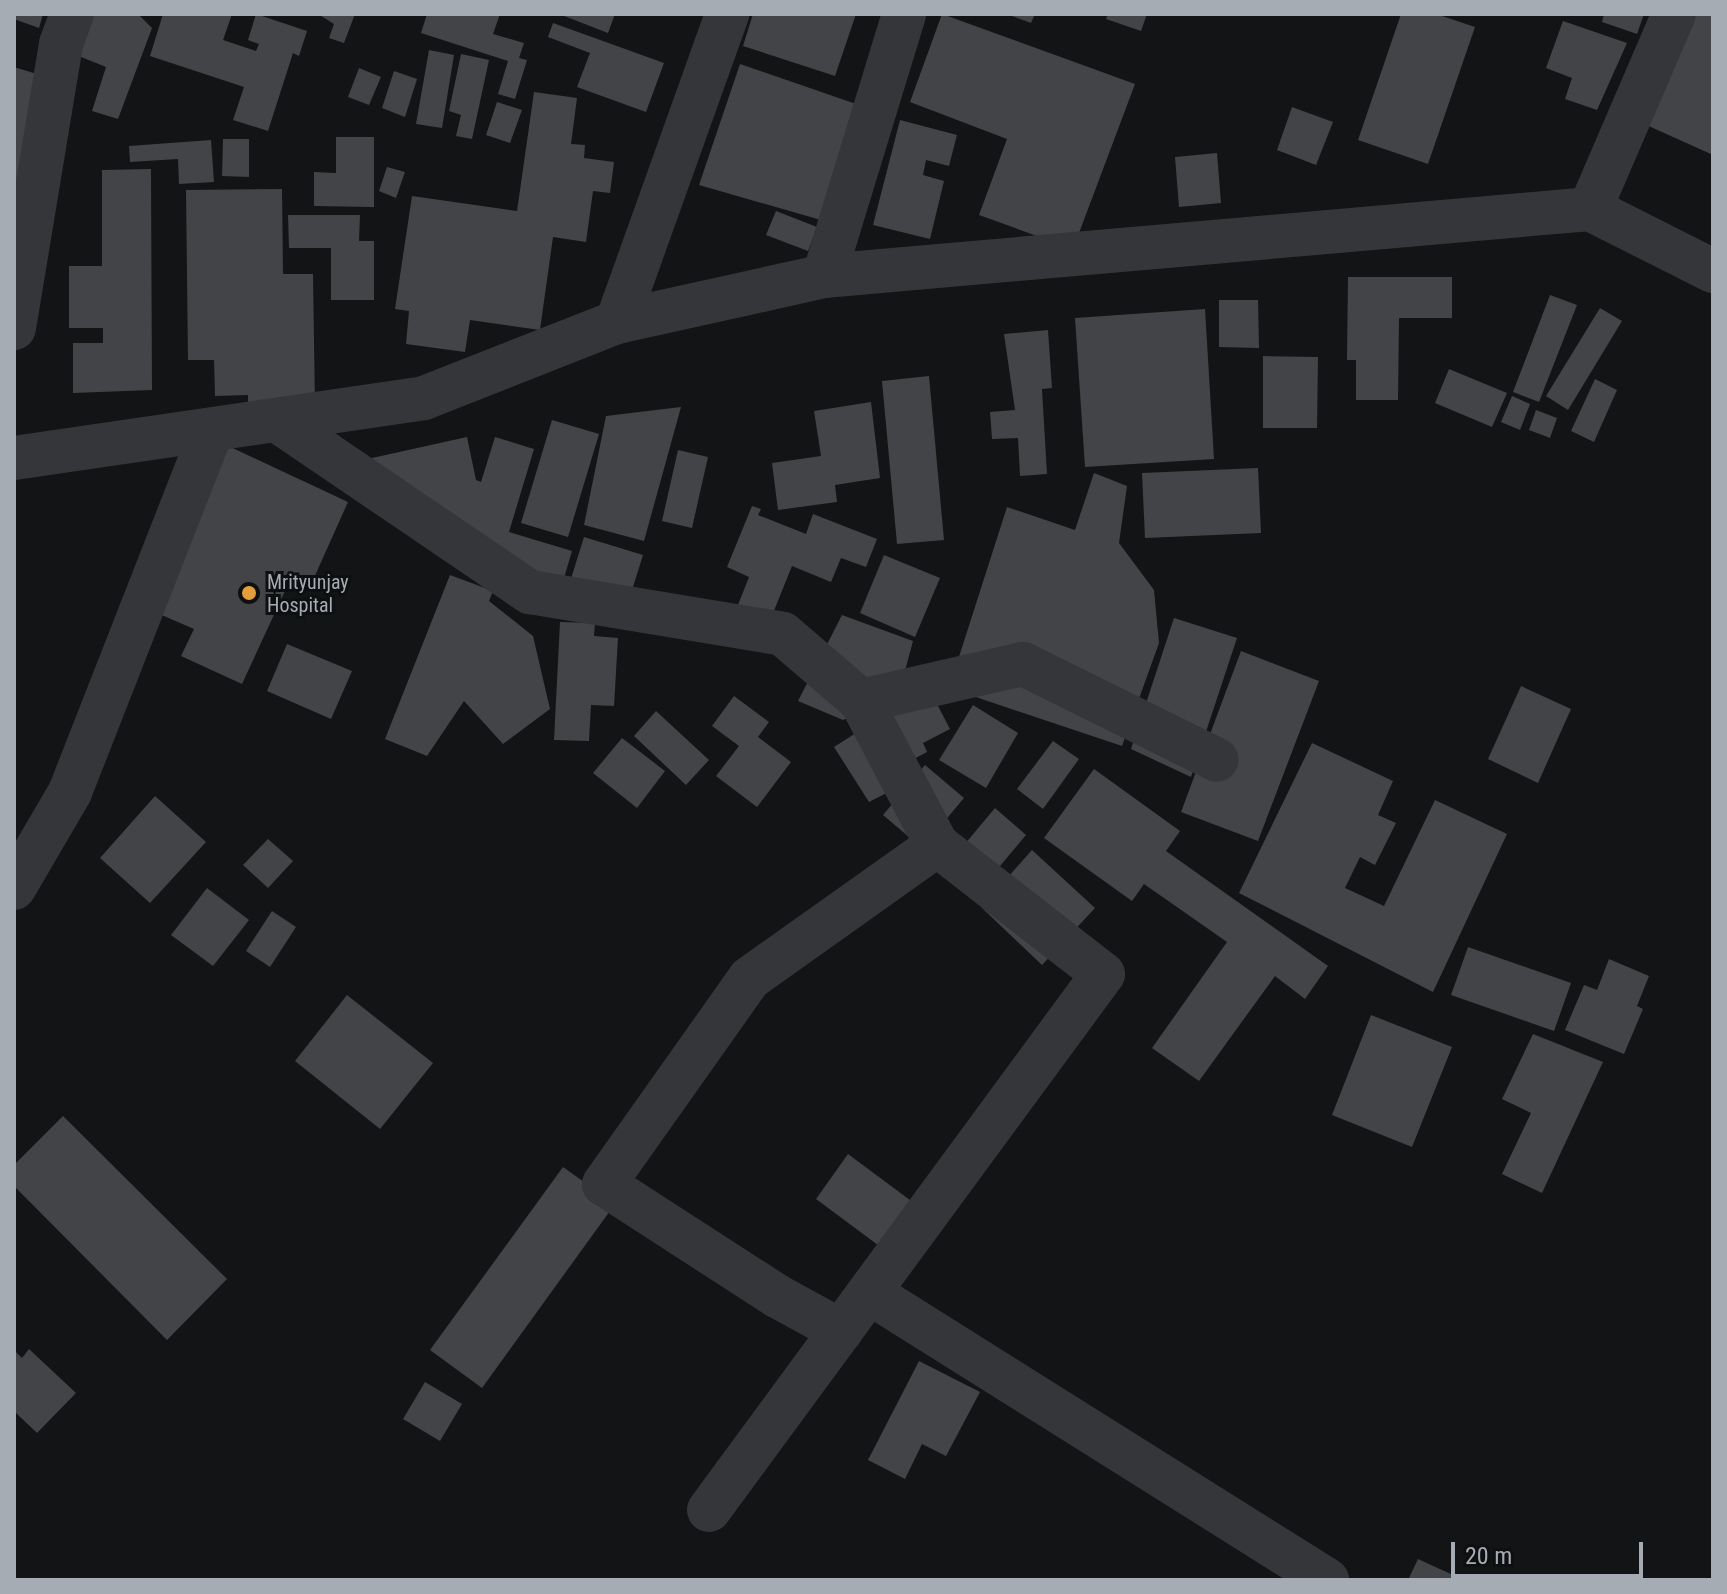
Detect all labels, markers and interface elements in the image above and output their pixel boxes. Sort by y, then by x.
place label: Mrityunjay Hospital [267,570,349,617]
marker: Mrityunjay Hospital [238,582,260,604]
scale bar [1455,1526,1647,1576]
text: 20 m [1465,1542,1512,1570]

